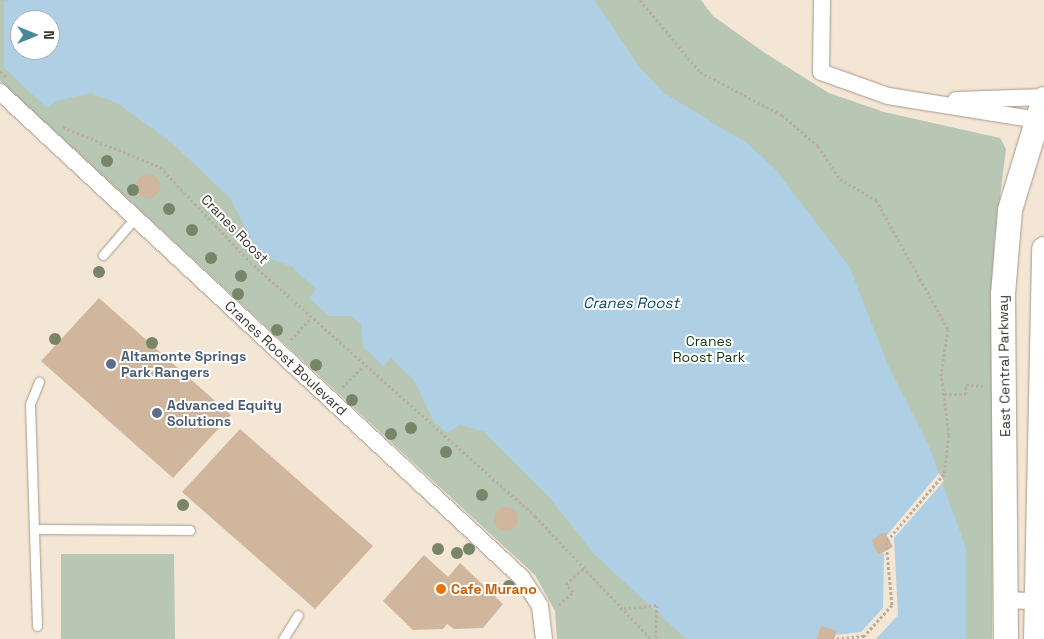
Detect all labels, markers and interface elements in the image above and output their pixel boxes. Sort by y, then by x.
north arrow [10,10,60,60]
text: N [40,30,58,40]
street label: Cranes Roost [198,191,272,267]
water label: Cranes Roost [583,294,679,312]
street label: East Central Parkway [994,295,1014,437]
street label: Cranes Roost Boulevard [222,297,350,419]
park label: Cranes Roost Park [673,333,745,366]
place label: Altamonte Springs Park Rangers [121,348,246,381]
marker: Altamonte Springs Park Rangers [105,358,117,370]
place label: Advanced Equity Solutions [167,397,282,430]
marker: Advanced Equity Solutions [151,407,163,419]
place label: Cafe Murano [451,581,537,597]
marker: Cafe Murano [435,583,447,595]

